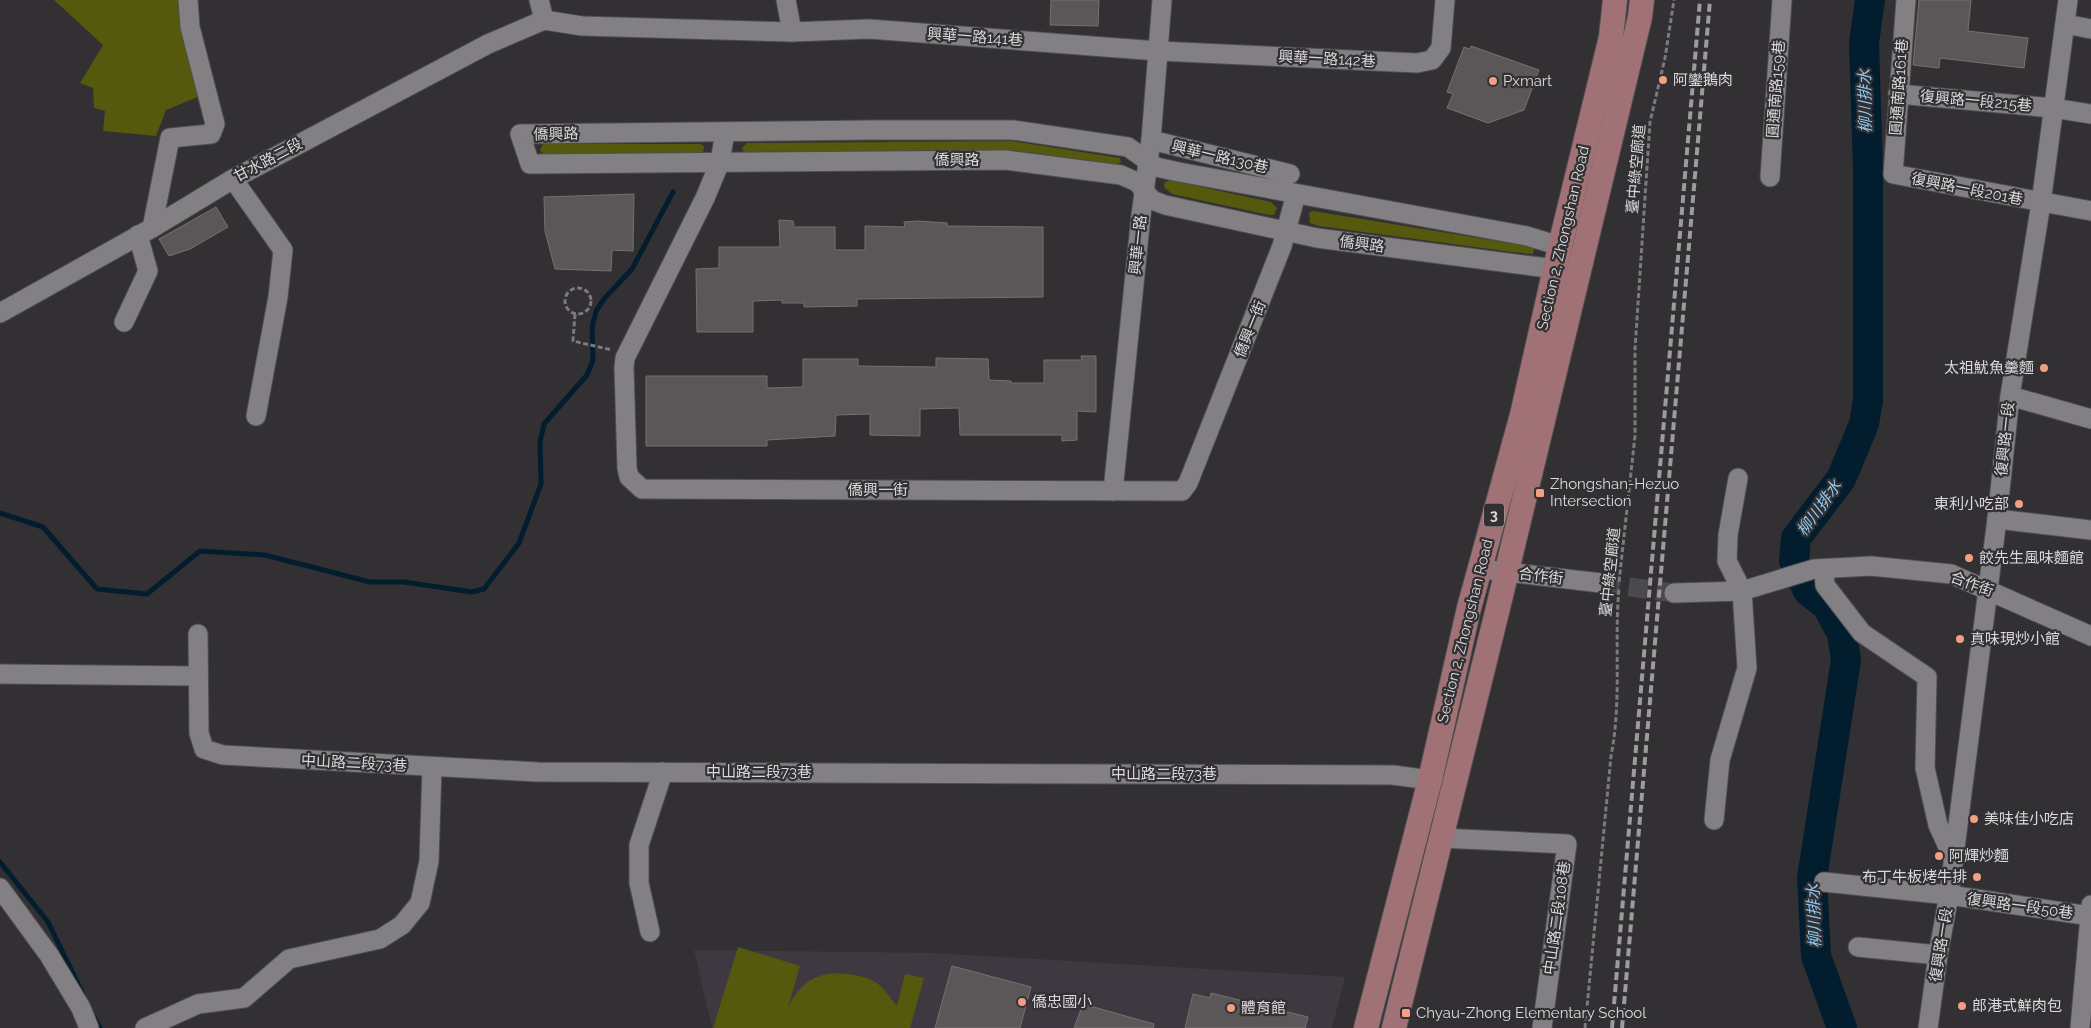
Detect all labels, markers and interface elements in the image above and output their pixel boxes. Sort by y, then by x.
street label: 興華一路141巷 [926,25,1024,49]
street label: 圓通南路161巷 [1887,38,1911,136]
street label: 圓通南路159巷 [1764,39,1788,139]
street label: 興華一路142巷 [1278,47,1376,71]
water label: 柳川排水 [1855,68,1875,133]
place label: 阿鑾鵝肉 [1673,71,1733,89]
place label: Pxmart [1503,72,1552,90]
marker: 阿鑾鵝肉 [1657,74,1669,86]
marker: Pxmart [1487,75,1499,87]
street label: 復興路一段215巷 [1919,87,2033,115]
street label: 臺中綠空廊道 [1623,123,1649,215]
street label: 僑興路 [533,125,579,143]
street label: 甘水路二段 [231,134,305,186]
street label: 興華一路130巷 [1170,137,1270,177]
street label: Section 2, Zhongshan Road [1533,144,1593,332]
street label: 僑興路 [934,151,980,169]
street label: 復興路一段201巷 [1910,169,2024,209]
street label: 興華一路 [1126,214,1150,276]
street label: 僑興路 [1339,232,1385,256]
street label: 僑興一街 [1230,298,1270,360]
place label: 太祖魷魚羹麵 [1944,359,2034,377]
marker: 太祖魷魚羹麵 [2038,362,2050,374]
street label: 復興路一段 [1992,401,2018,477]
place label: Zhongshan-Hezuo Intersection [1550,475,1679,510]
water label: 柳川排水 [1793,476,1846,539]
street label: 僑興一街 [848,481,908,499]
marker: Zhongshan-Hezuo Intersection [1534,487,1546,499]
place label: 東利小吃部 [1934,495,2009,513]
marker: 東利小吃部 [2013,498,2025,510]
road number: 3 [1484,504,1504,526]
street label: 臺中綠空廊道 [1596,526,1624,618]
street label: Section 2, Zhongshan Road [1433,537,1497,725]
place label: 餃先生風味麵館 [1979,549,2084,567]
marker: 餃先生風味麵館 [1963,552,1975,564]
street label: 合作街 [1518,564,1564,588]
street label: 合作街 [1948,568,1996,600]
place label: 真味現炒小館 [1970,630,2060,648]
marker: 真味現炒小館 [1954,633,1966,645]
street label: 中山路二段73巷 [301,751,407,775]
street label: 中山路二段73巷 [706,763,812,781]
street label: 中山路二段73巷 [1111,765,1217,783]
place label: 美味佳小吃店 [1984,810,2074,828]
marker: 美味佳小吃店 [1968,813,1980,825]
place label: 阿輝炒麵 [1949,847,2009,865]
marker: 阿輝炒麵 [1933,850,1945,862]
street label: 中山路二段108巷 [1540,860,1574,976]
place label: 布丁牛板烤牛排 [1862,868,1967,886]
marker: 布丁牛板烤牛排 [1971,871,1983,883]
water label: 柳川排水 [1803,883,1825,948]
street label: 復興路一段50巷 [1966,890,2074,922]
street label: 復興路一段 [1926,907,1956,983]
place label: 僑忠國小 [1032,993,1092,1011]
marker: 僑忠國小 [1016,996,1028,1008]
place label: 郎港式鮮肉包 [1972,997,2062,1015]
place label: 體育館 [1241,999,1286,1017]
marker: 郎港式鮮肉包 [1956,1000,1968,1012]
marker: 體育館 [1225,1002,1237,1014]
place label: Chyau-Zhong Elementary School [1416,1004,1647,1022]
marker: Chyau-Zhong Elementary School [1400,1007,1412,1019]

